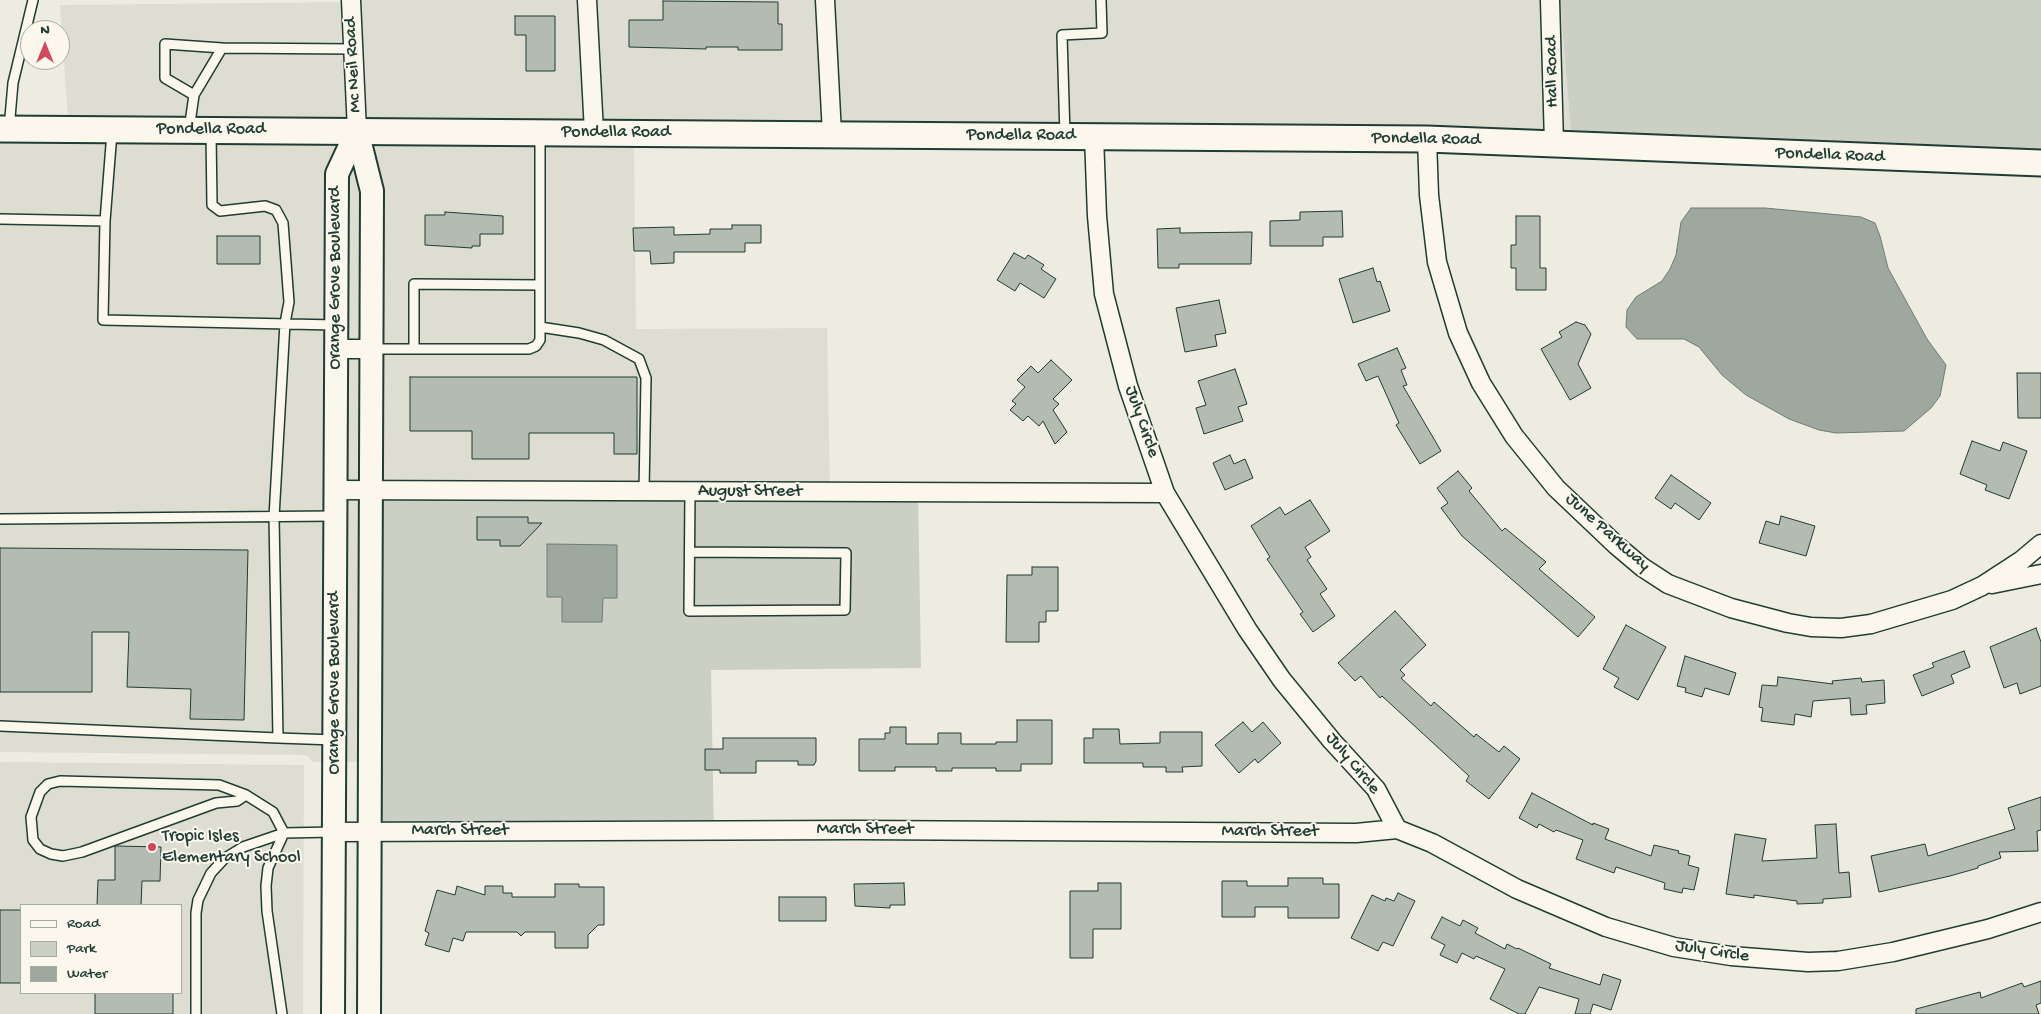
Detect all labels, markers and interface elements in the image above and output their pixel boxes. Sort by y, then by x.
street label: Mc Neil Road [341,17,367,113]
north arrow [20,20,70,70]
text: N [40,22,50,39]
street label: Hall Road [1542,36,1564,108]
street label: Pondella Road [156,119,266,141]
street label: Pondella Road [561,122,671,144]
street label: Pondella Road [966,125,1076,147]
street label: Pondella Road [1371,128,1481,152]
street label: Pondella Road [1775,143,1885,169]
street label: Orange Grove Boulevard [325,186,347,370]
street label: July Circle [1119,383,1163,461]
street label: August Street [698,481,802,503]
street label: June Parkway [1560,489,1654,577]
street label: Orange Grove Boulevard [324,591,346,775]
street label: July Circle [1320,729,1384,799]
street label: March Street [817,819,913,841]
street label: March Street [412,820,508,842]
street label: March Street [1222,821,1318,843]
place label: Tropic Isles Elementary School [162,826,301,869]
marker: Tropic Isles Elementary School [146,841,158,853]
legend [20,904,182,994]
text: Road [67,915,100,933]
street label: July Circle [1674,936,1750,968]
text: Park [67,940,96,958]
text: Water [67,965,107,983]

